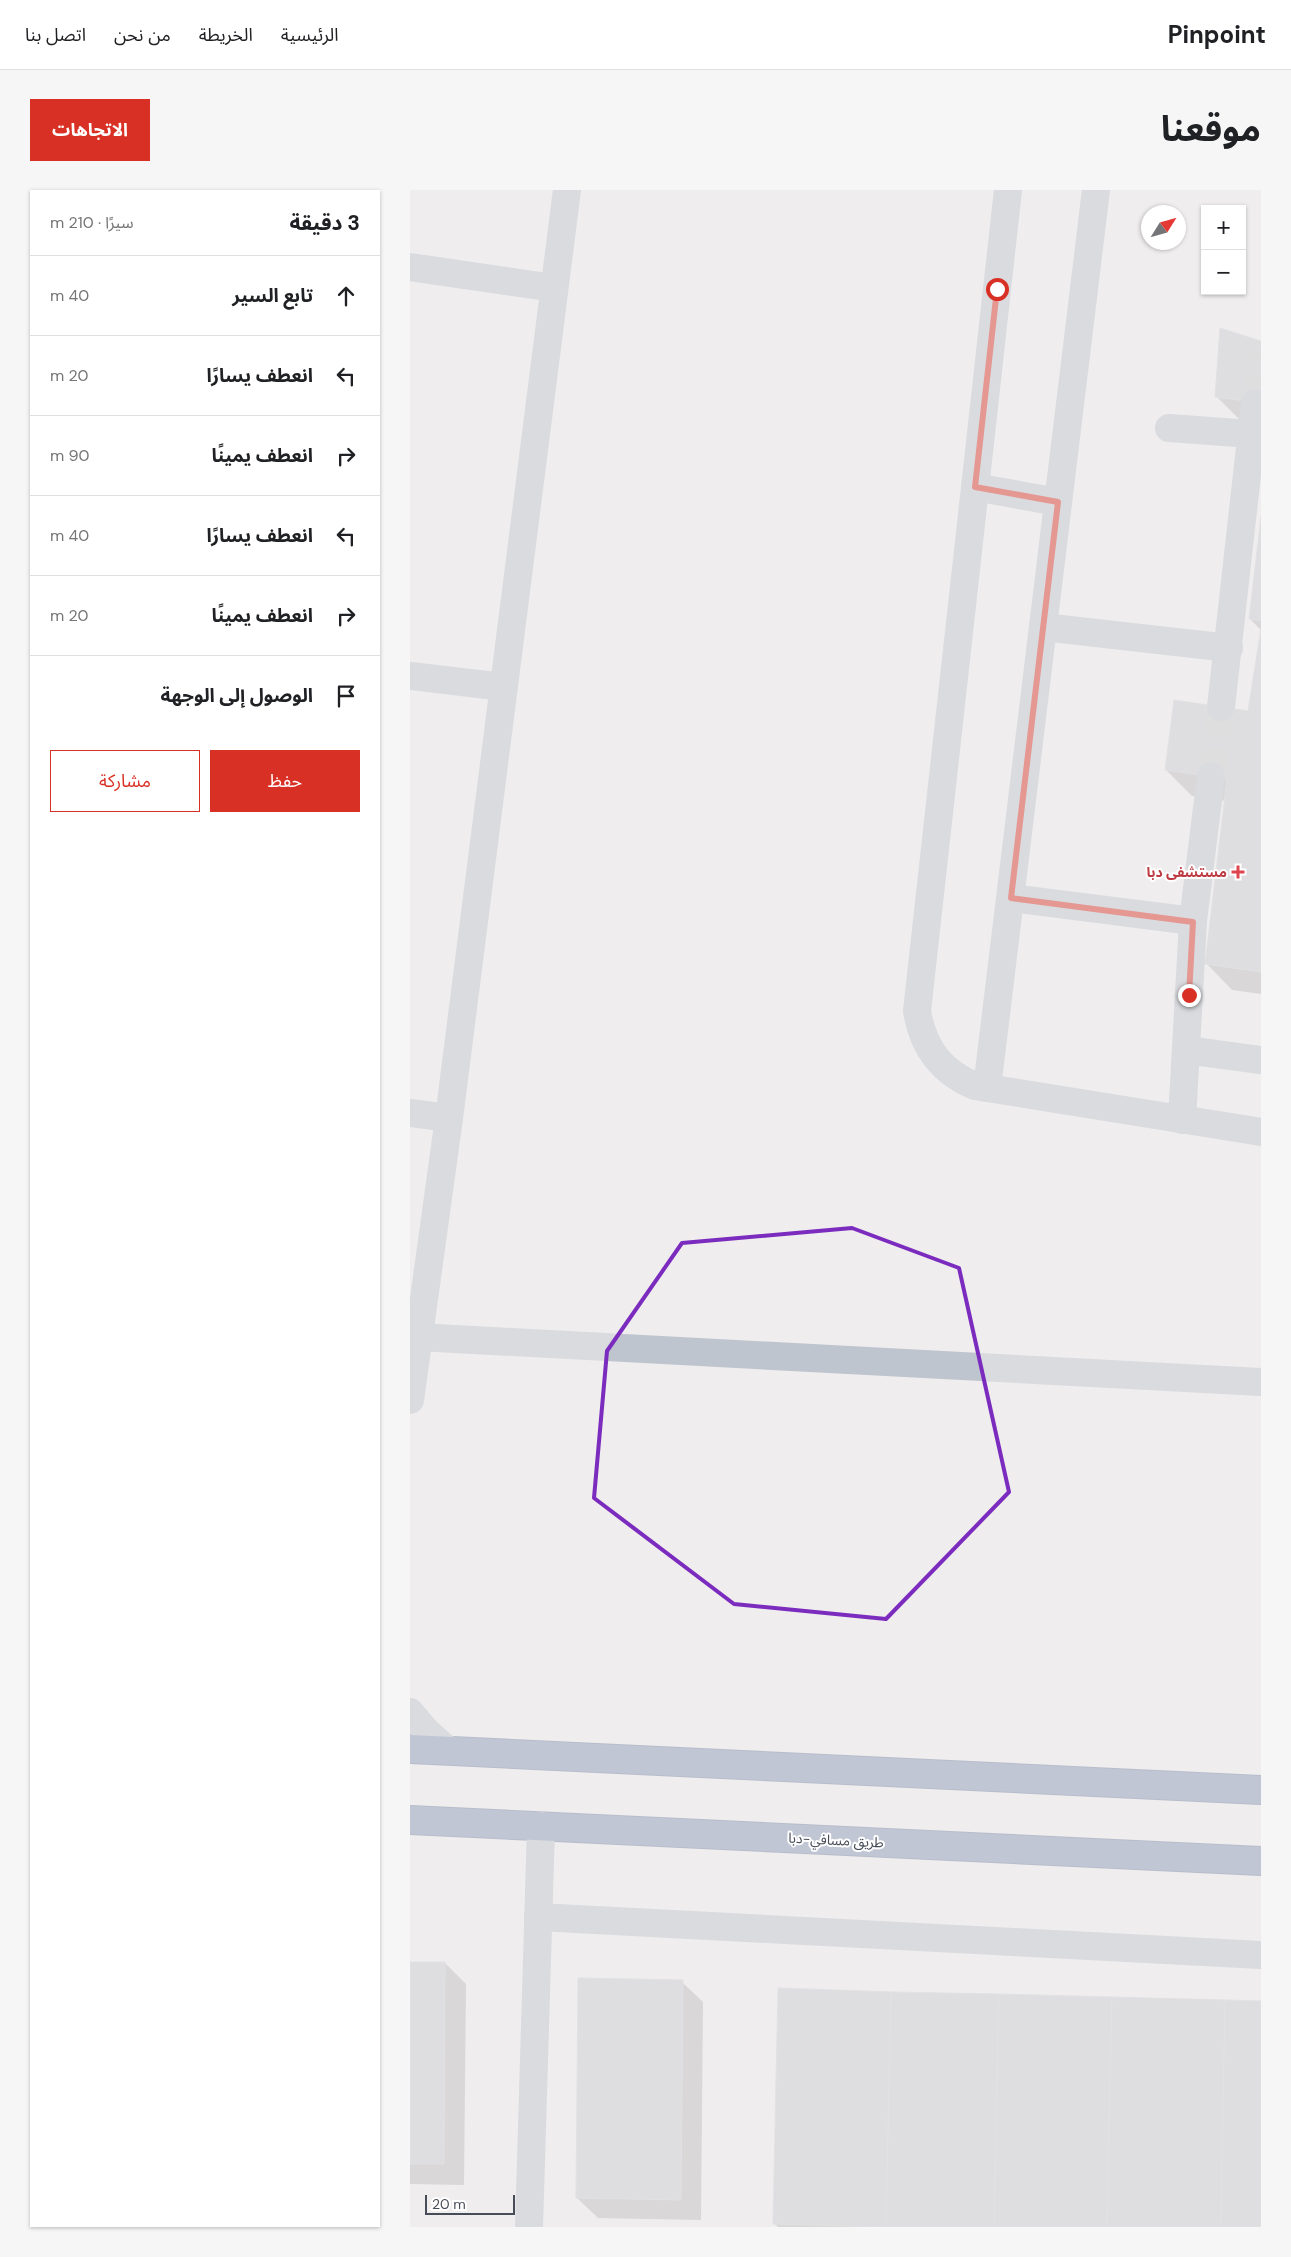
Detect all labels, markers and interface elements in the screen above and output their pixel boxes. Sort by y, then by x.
text: Pinpoint [1168,19,1266,50]
text: اتصل بنا [25,23,86,47]
text: من نحن [114,23,171,47]
text: الخريطة [199,23,253,47]
text: الرئيسية [281,23,339,47]
button: الاتجاهات [30,99,150,161]
text: موقعنا [1161,106,1261,152]
north arrow [1141,205,1186,250]
map controls [1201,205,1246,295]
button: + [1201,205,1246,250]
text: 3 دقيقة [290,209,360,237]
text: سيرًا · 210 m [50,212,134,233]
button: − [1201,250,1246,295]
route start [986,278,1009,301]
icon: ahead [332,282,360,310]
text: تابع السير [232,283,313,308]
text: 40 m [50,285,89,306]
icon: left [332,362,360,390]
text: انعطف يسارًا [206,363,313,388]
text: 20 m [50,365,89,386]
icon: right [332,442,360,470]
text: انعطف يمينًا [211,443,313,468]
text: 90 m [50,445,90,466]
icon: left [332,522,360,550]
text: انعطف يسارًا [206,523,313,548]
text: 40 m [50,525,89,546]
icon: right [332,602,360,630]
text: انعطف يمينًا [211,603,313,628]
text: 20 m [50,605,89,626]
icon: arrive [332,682,360,710]
text: الوصول إلى الوجهة [161,683,313,708]
button: مشاركة [50,750,200,812]
button: حفظ [210,750,360,812]
place label: مستشفى دبا [1147,863,1227,881]
marker: مستشفى دبا [1231,865,1245,879]
route end [1178,984,1201,1007]
street label: طريق مسافي-دبا [788,1829,884,1854]
scale bar [425,2192,515,2215]
text: 20 m [432,2195,466,2213]

